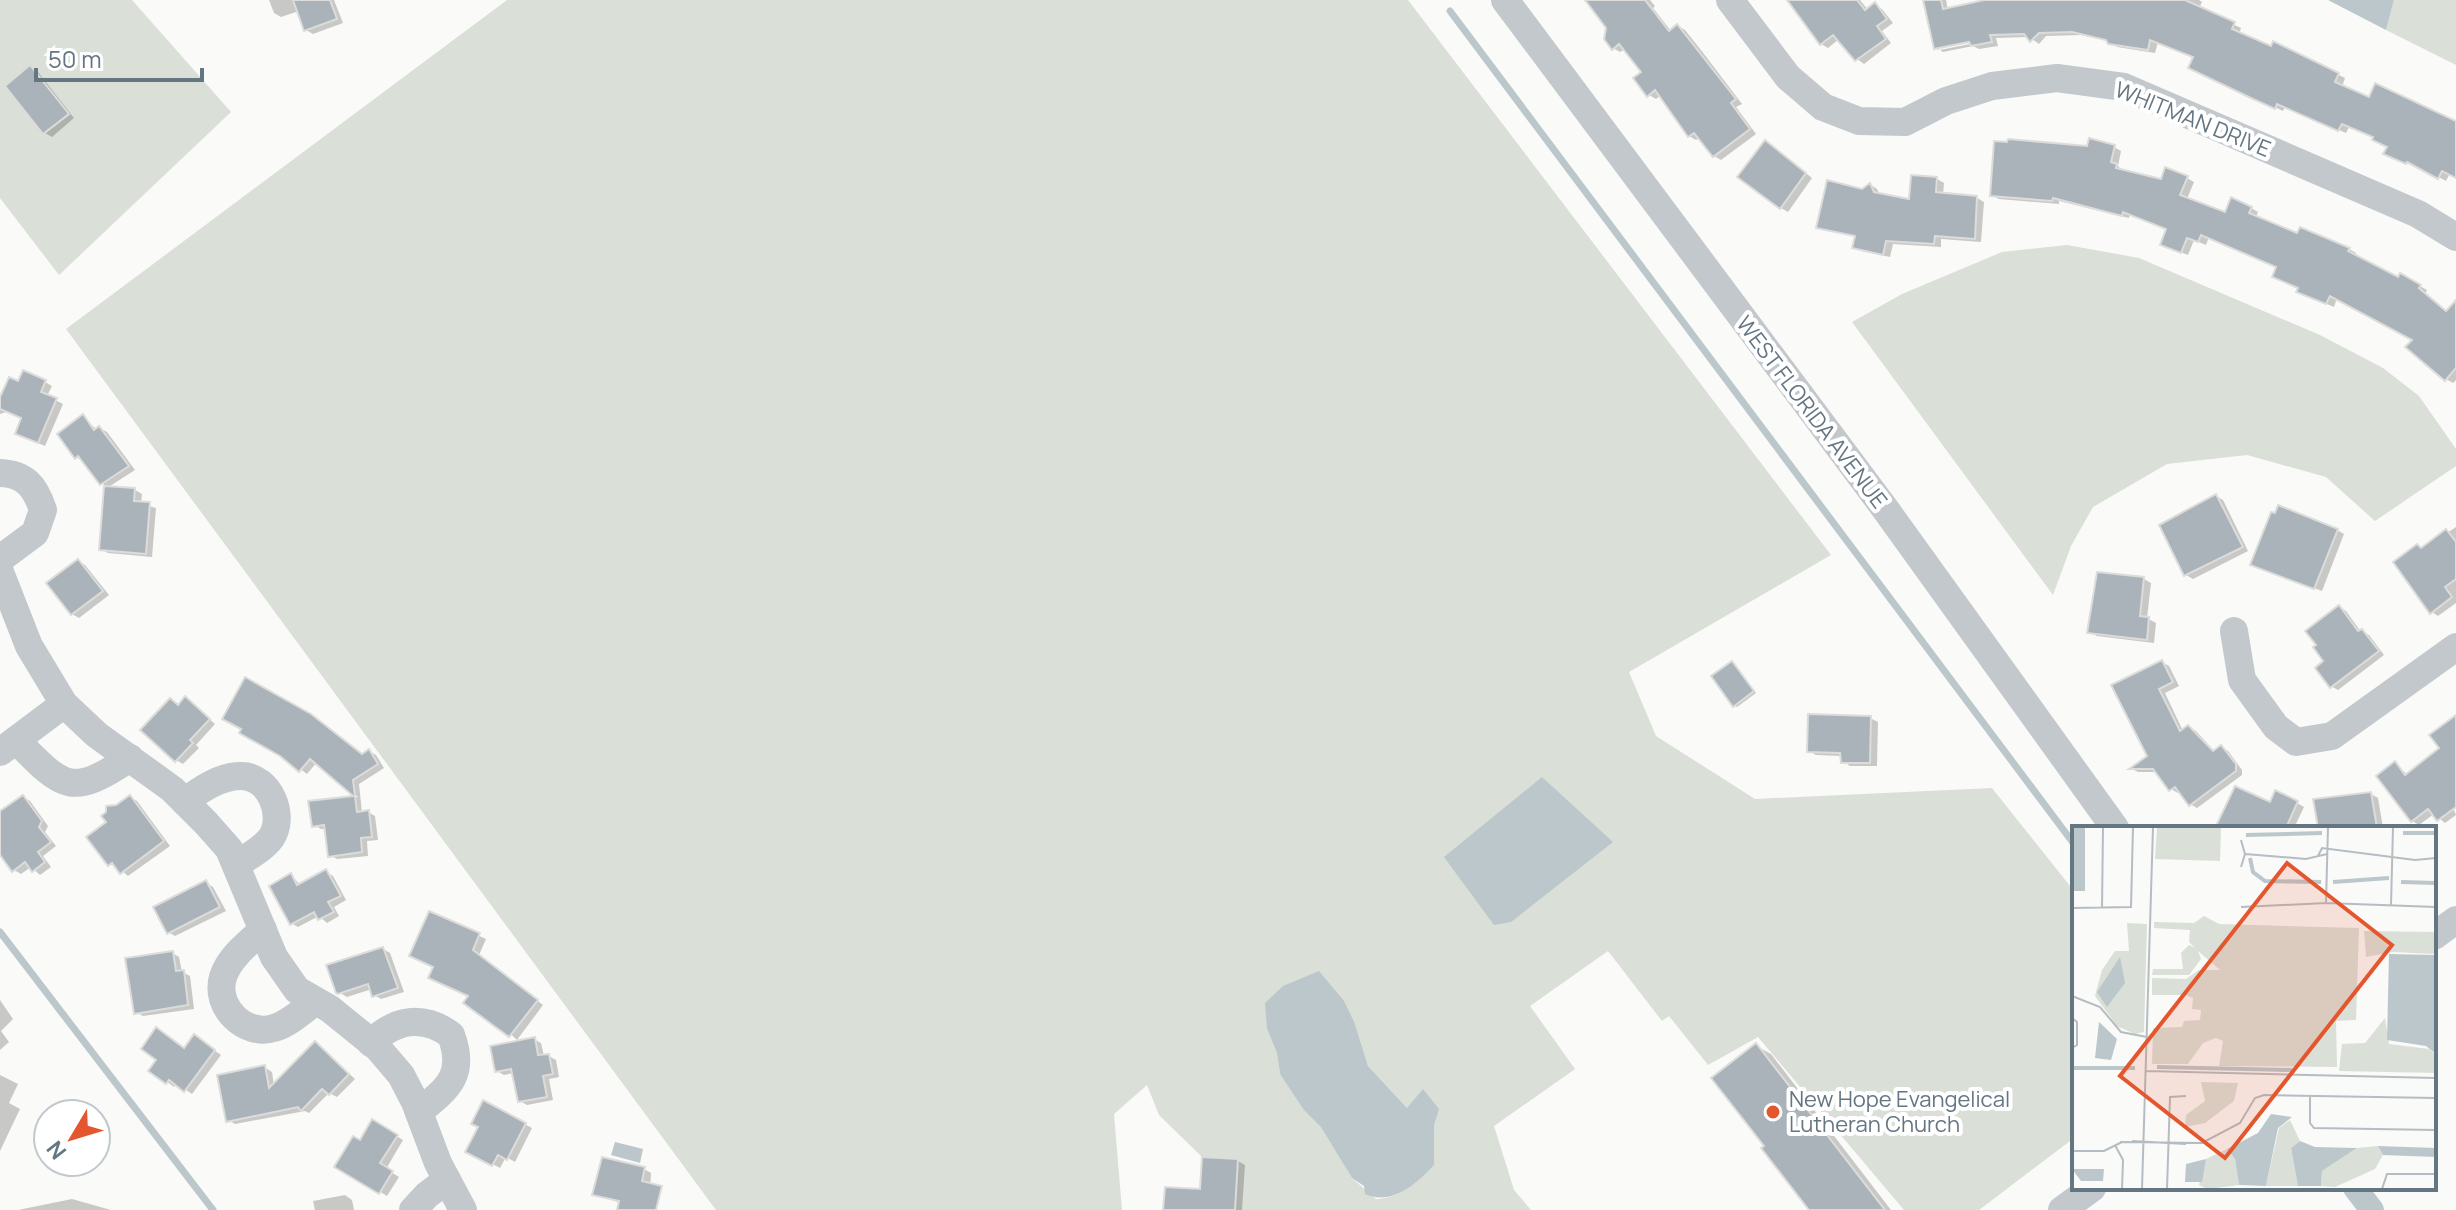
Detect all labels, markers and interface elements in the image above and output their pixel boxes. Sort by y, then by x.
scale bar [36,32,202,82]
text: 50 m [48,42,102,75]
street label: WHITMAN DRIVE [2111,74,2275,164]
street label: WEST FLORIDA AVENUE [1730,310,1894,514]
inset map [2072,826,2436,1190]
place label: New Hope Evangelical Lutheran Church [1789,1084,2010,1139]
north arrow [32,1098,112,1178]
marker: New Hope Evangelical Lutheran Church [1764,1103,1782,1121]
text: N [40,1135,73,1166]

